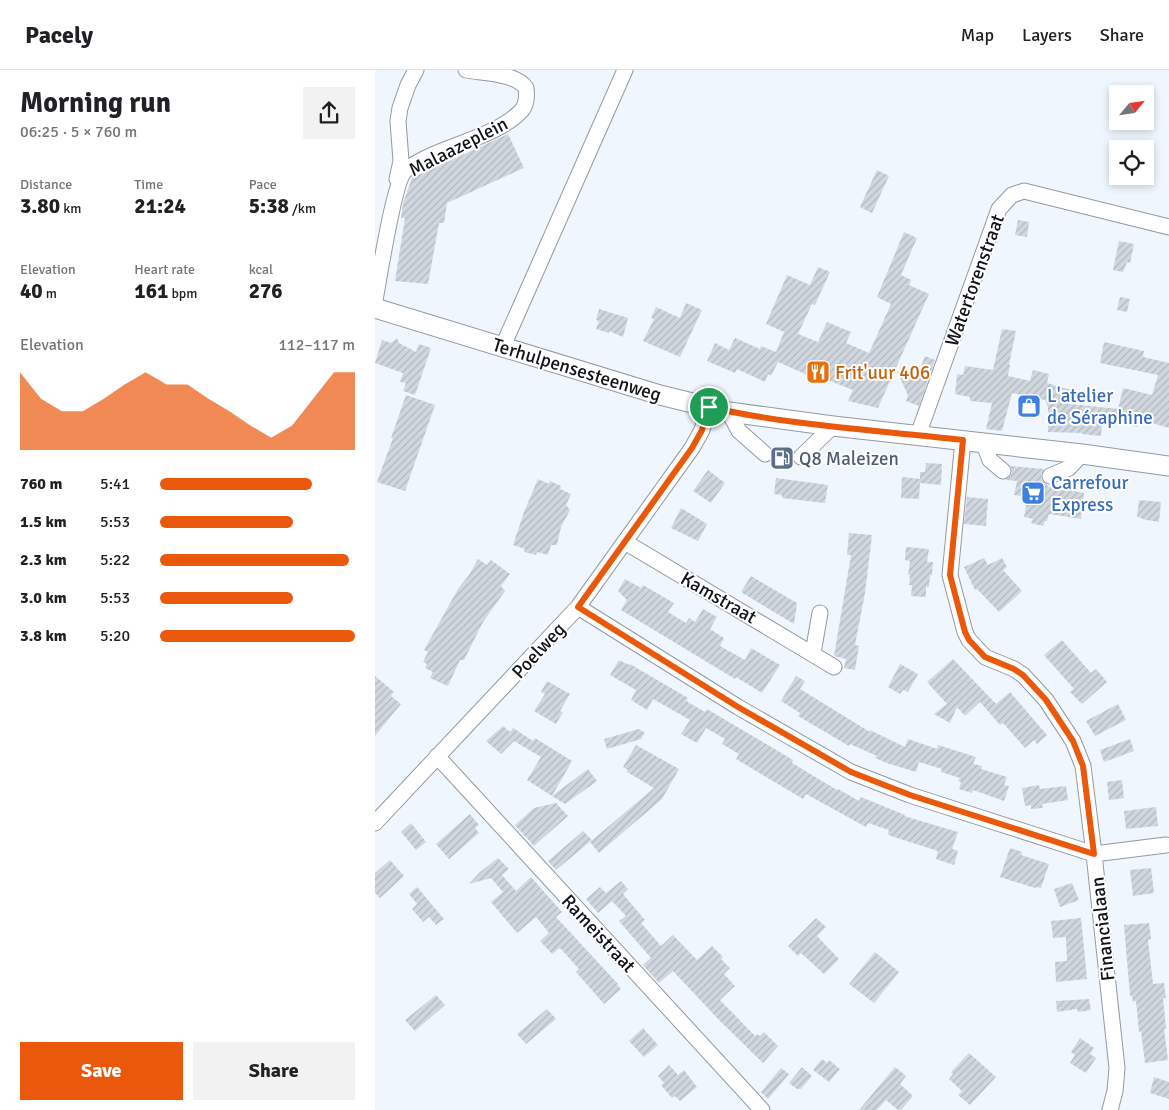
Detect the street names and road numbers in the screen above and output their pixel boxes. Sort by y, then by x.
street label: Malaazeplein [405,112,512,182]
street label: Watertorenstraat [940,211,1010,350]
street label: Terhulpensesteenweg [489,333,664,407]
street label: Kamstraat [676,567,761,629]
street label: Poelweg [507,618,571,684]
street label: Financialaan [1086,876,1120,982]
street label: Rameistraat [556,890,641,978]

